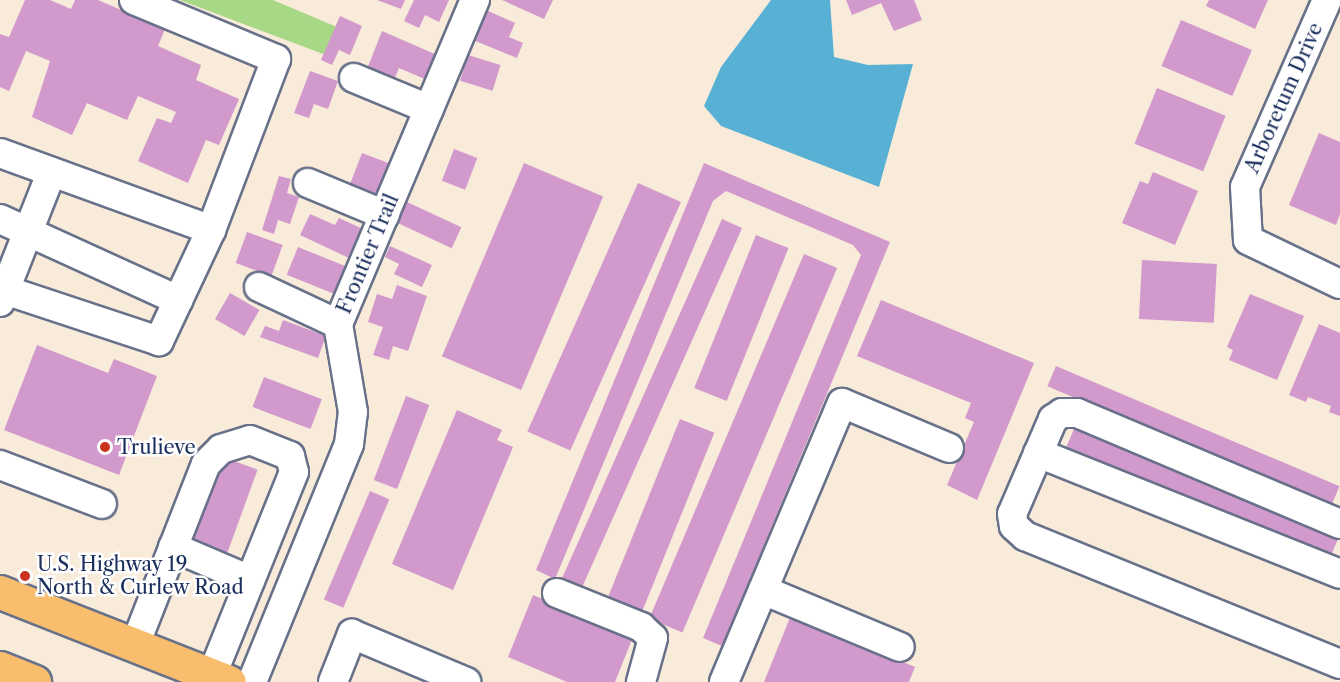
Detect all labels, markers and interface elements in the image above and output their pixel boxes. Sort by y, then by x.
street label: Arboretum Drive [1240,19,1328,177]
street label: Frontier Trail [332,190,404,318]
place label: Trulieve [117,435,196,459]
marker: Trulieve [98,440,112,454]
place label: U.S. Highway 19 North & Curlew Road [37,552,244,599]
marker: U.S. Highway 19 North & Curlew Road [18,569,32,583]

